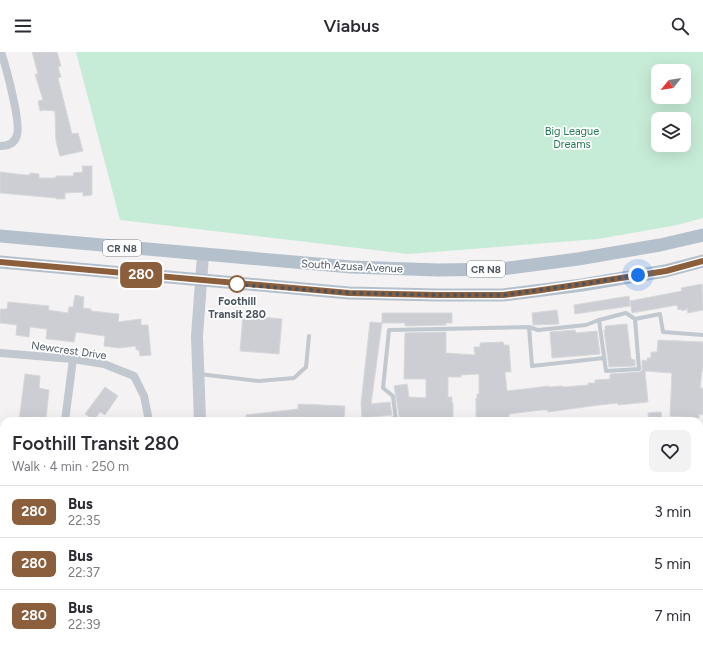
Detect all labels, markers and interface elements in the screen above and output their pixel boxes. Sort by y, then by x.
icon: menu [12,15,34,37]
text: Viabus [324,15,379,37]
icon: search [669,15,691,37]
north arrow [651,64,691,104]
map controls [651,64,691,152]
button: layers [651,112,691,152]
park label: Big League Dreams [545,125,599,151]
road number: CR N8 [103,240,141,256]
street label: South Azusa Avenue [301,257,403,276]
road number: CR N8 [467,261,505,277]
line badge: 280 [118,262,164,288]
your location [628,265,648,285]
text: 280 [128,266,154,283]
marker: Foothill Transit 280 [228,275,246,293]
place label: Foothill Transit 280 [208,295,266,321]
street label: Newcrest Drive [30,339,107,362]
button: heart [649,430,691,472]
text: Foothill Transit 280 [12,432,179,455]
text: Walk · 4 min · 250 m [12,459,129,474]
text: Bus [68,495,93,513]
text: 280 [21,503,47,520]
text: 3 min [655,503,691,521]
text: 22:35 [68,513,100,528]
text: Bus [68,547,93,565]
text: 280 [21,555,47,572]
text: 5 min [654,555,691,573]
text: 22:37 [68,565,100,580]
text: Bus [68,599,93,617]
text: 280 [21,607,47,624]
text: 7 min [655,607,691,625]
text: 22:39 [68,617,100,632]

